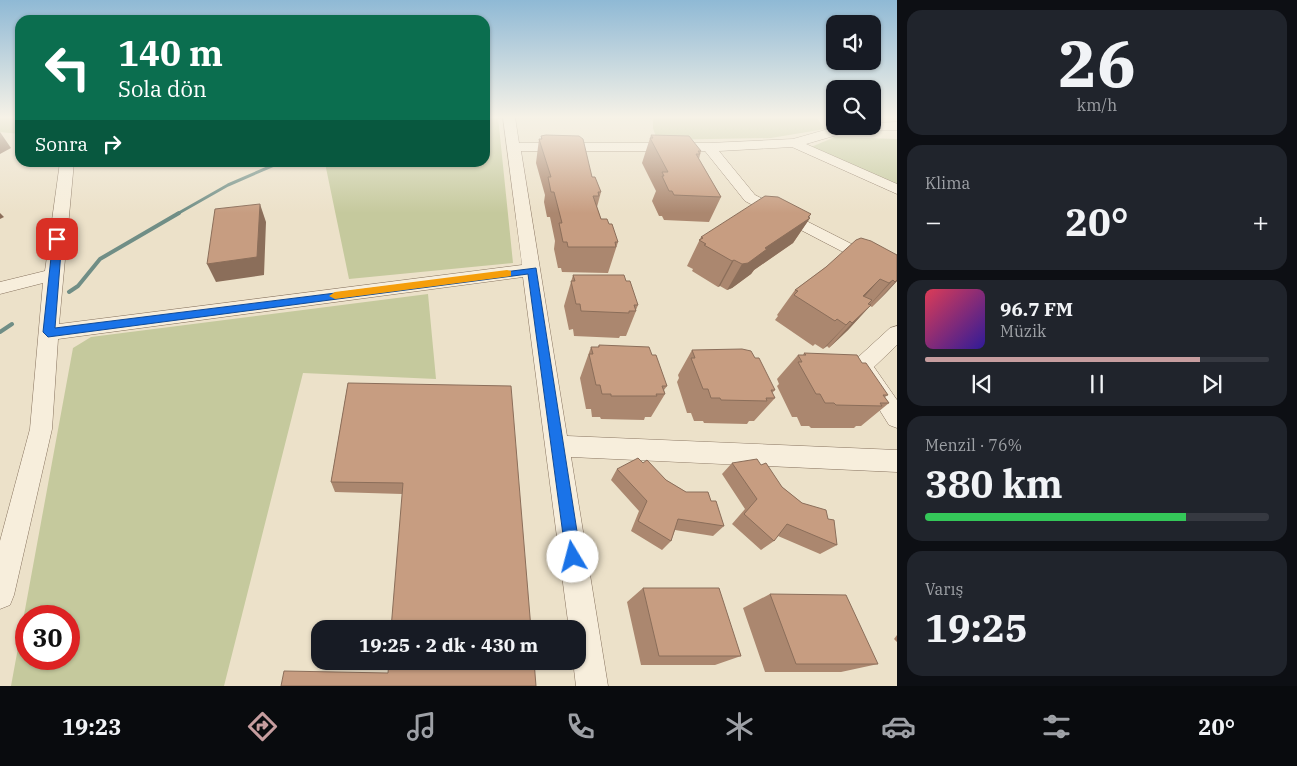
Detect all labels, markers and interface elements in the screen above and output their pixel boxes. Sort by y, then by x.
map controls [826,15,881,135]
button: sound [826,15,881,70]
text: 26 [1058,20,1136,105]
text: 140 m [118,30,223,76]
icon: left [35,35,100,100]
text: Sola dön [118,74,207,103]
button: search [826,80,881,135]
text: km/h [1077,95,1117,115]
icon: right [98,130,126,158]
text: Sonra [35,132,88,156]
text: Klima [925,173,970,193]
text: 20° [1065,197,1129,246]
text: − [925,203,942,240]
text: + [1252,203,1269,240]
pin [36,218,78,260]
icon: arrive [43,225,71,253]
text: 96.7 FM [1000,297,1073,321]
text: Müzik [1000,321,1046,341]
icon: previous [968,370,996,398]
icon: pause [1083,370,1111,398]
icon: next [1198,370,1226,398]
text: Menzil · 76% [925,435,1022,455]
text: 380 km [925,459,1063,508]
position arrow [546,530,598,582]
text: Varış [925,579,963,599]
text: 19:25 [925,603,1028,652]
speed limit sign: 30 [15,605,80,670]
text: 19:25 · 2 dk · 430 m [359,633,538,657]
icon: directions [245,709,280,744]
icon: music [404,709,439,744]
icon: phone [563,709,598,744]
icon: climate [722,709,757,744]
icon: car [881,709,916,744]
icon: filters [1039,709,1074,744]
text: 19:23 [62,712,121,741]
text: 20° [1198,712,1235,741]

